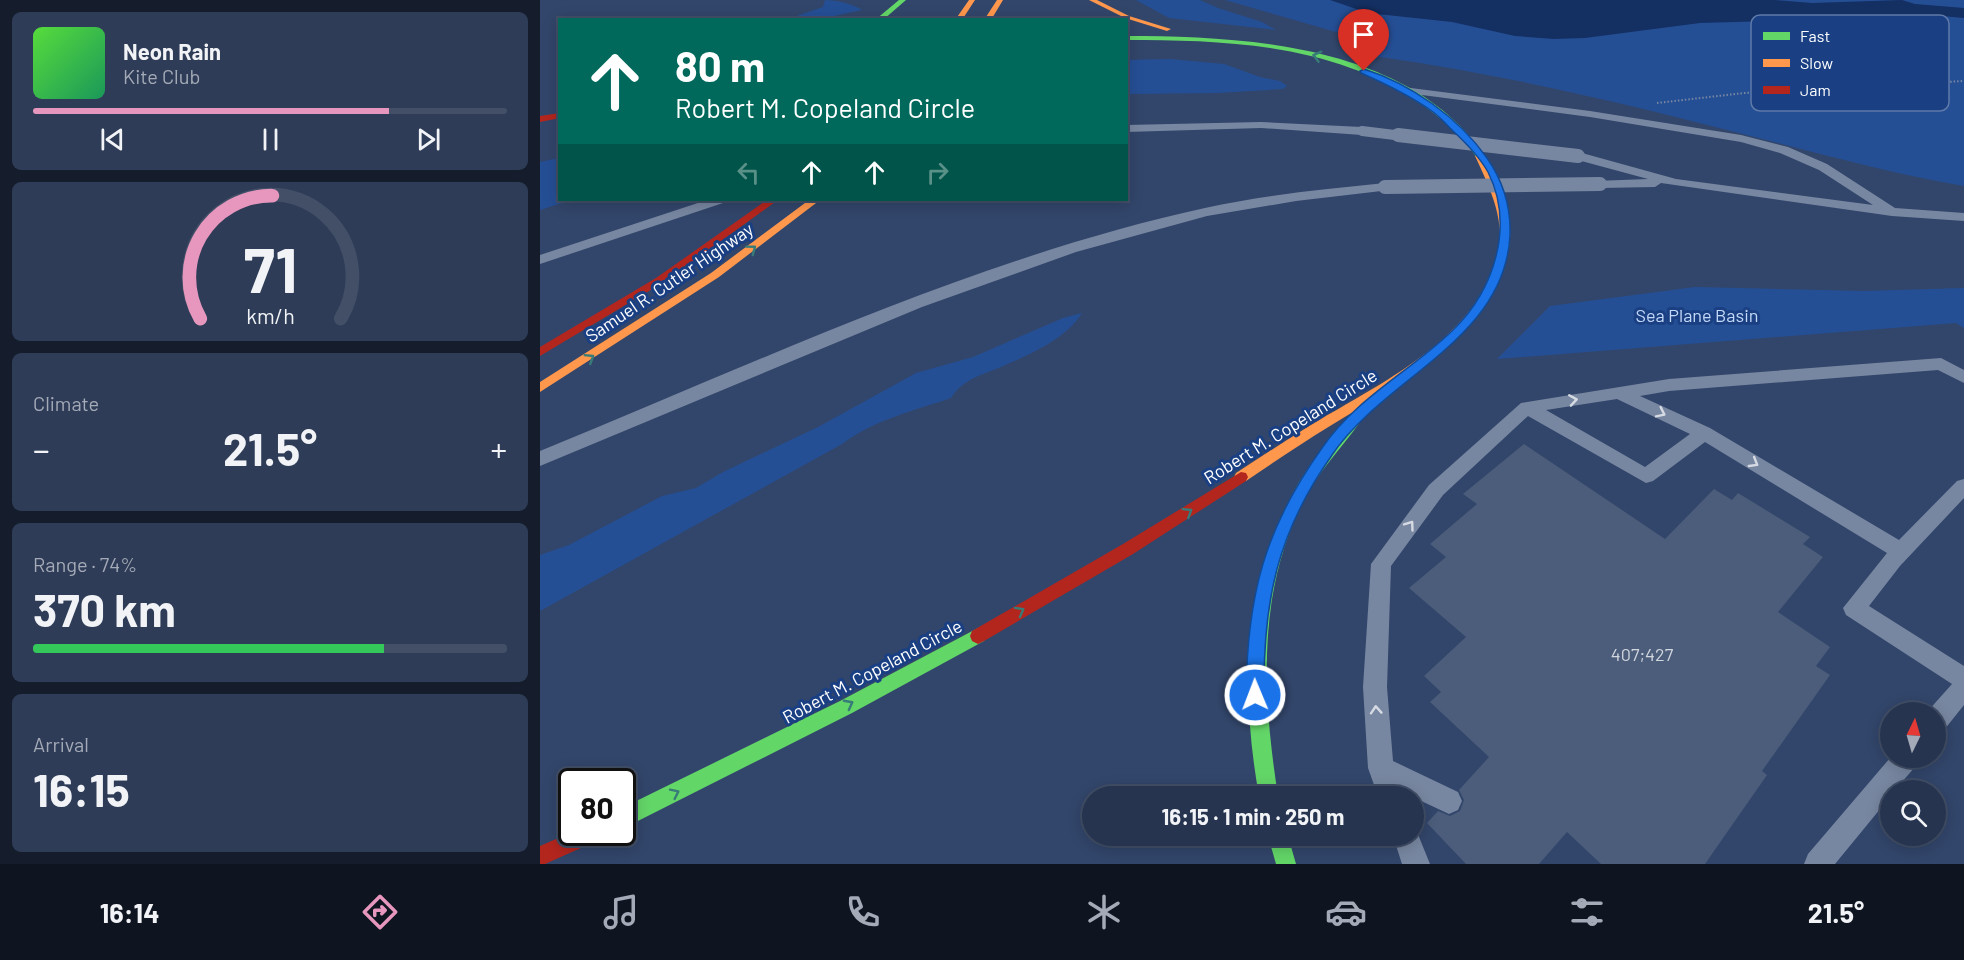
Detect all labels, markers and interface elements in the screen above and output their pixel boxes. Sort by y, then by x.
pin [1338,9,1389,71]
legend [1751,15,1949,111]
icon: arrive [1347,18,1380,51]
text: Fast [1800,26,1830,45]
text: Neon Rain [123,38,221,64]
text: 80 m [675,40,765,90]
icon: ahead [576,42,654,120]
one-way arrow [1313,51,1323,63]
text: Slow [1800,53,1833,72]
text: Kite Club [123,64,200,88]
text: Jam [1800,80,1831,99]
text: Robert M. Copeland Circle [675,91,975,123]
icon: previous [96,123,129,156]
icon: pause [254,123,287,156]
icon: next [412,123,445,156]
icon: left [732,156,765,189]
icon: ahead [795,156,828,189]
icon: ahead [858,156,891,189]
icon: right [921,156,954,189]
street label: Samuel R. Cutler Highway [581,218,757,346]
text: 71 [243,231,297,305]
one-way arrow [745,245,756,256]
text: km/h [246,303,294,328]
park label: Sea Plane Basin [1636,304,1758,326]
one-way arrow [584,353,594,365]
street label: Robert M. Copeland Circle [1199,364,1381,488]
text: Climate [33,391,99,415]
one-way arrow [1568,394,1578,407]
one-way arrow [1655,405,1666,417]
text: 21.5° [223,421,317,475]
text: − [33,429,50,469]
text: + [491,429,507,469]
one-way arrow [1748,456,1758,468]
one-way arrow [1182,508,1192,520]
one-way arrow [1403,520,1414,531]
text: Range · 74% [33,552,137,576]
text: 370 km [33,582,176,636]
one-way arrow [1014,607,1024,619]
street label: Robert M. Copeland Circle [779,614,965,728]
house number: 407;427 [1611,643,1674,665]
position arrow [1223,663,1287,727]
one-way arrow [842,700,853,712]
north arrow [1880,702,1946,768]
map controls [1880,702,1946,846]
one-way arrow [1370,706,1383,715]
text: Arrival [33,732,89,756]
text: 16:15 [33,762,130,816]
speed limit sign: 80 [558,768,636,846]
button: search [1880,780,1946,846]
one-way arrow [669,789,680,801]
text: 16:15 · 1 min · 250 m [1162,803,1344,829]
icon: directions [359,891,401,933]
icon: music [600,891,642,933]
icon: phone [842,891,884,933]
icon: climate [1083,891,1125,933]
icon: car [1325,891,1367,933]
icon: filters [1566,891,1608,933]
text: 16:14 [100,896,160,928]
text: 21.5° [1808,896,1864,928]

